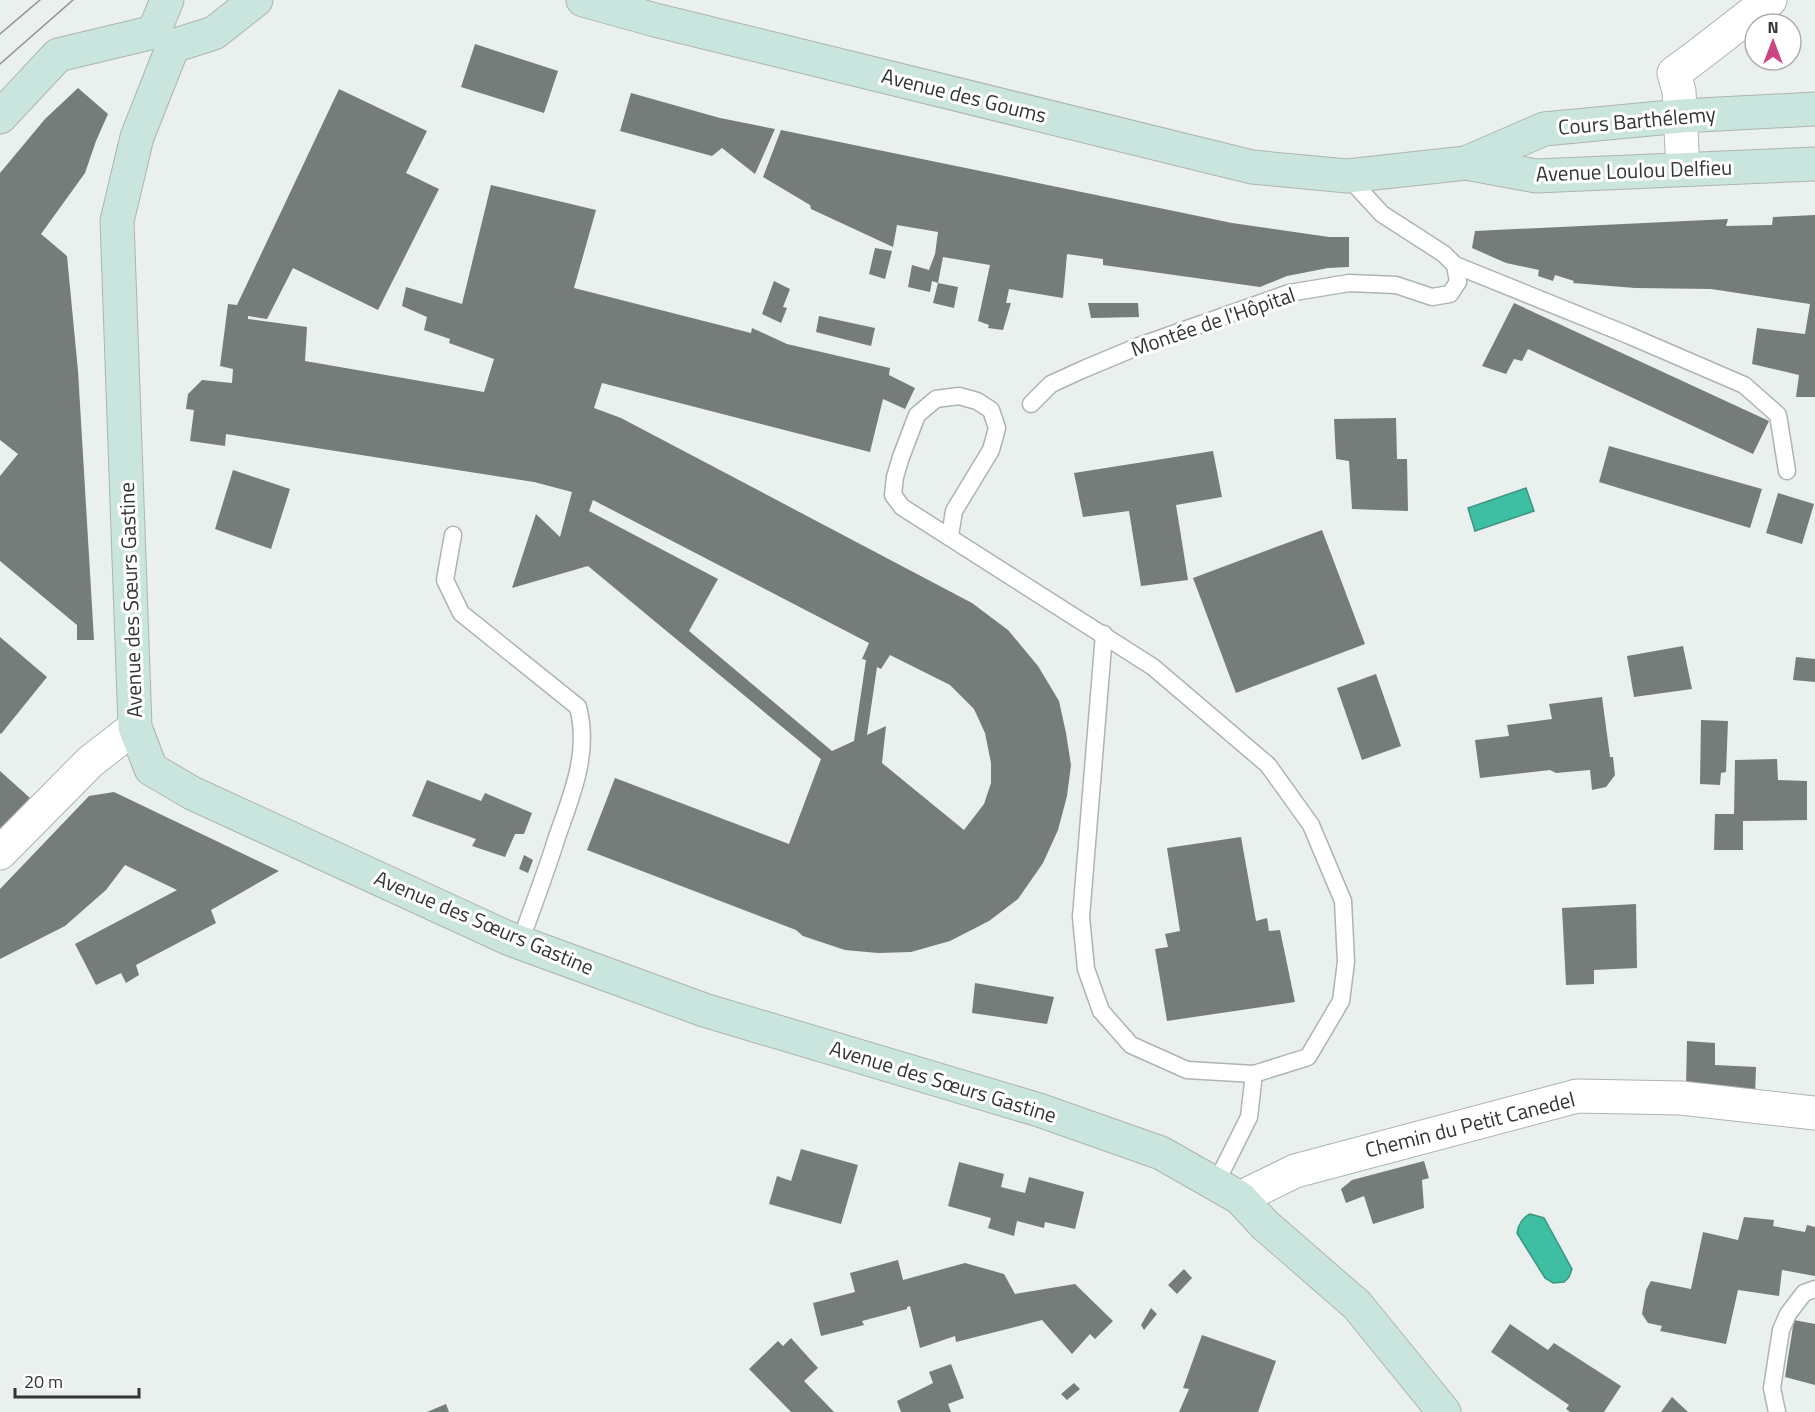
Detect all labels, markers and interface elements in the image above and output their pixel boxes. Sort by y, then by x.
north arrow [1743,12,1803,72]
text: N [1767,15,1779,39]
street label: Avenue des Goums [878,59,1050,131]
street label: Cours Barthélemy [1557,97,1717,143]
street label: Avenue Loulou Delfieu [1535,151,1733,189]
street label: Montée de l'Hôpital [1126,278,1299,364]
street label: Avenue des Sœurs Gastine [110,482,150,718]
street label: Avenue des Sœurs Gastine [370,861,599,983]
street label: Avenue des Sœurs Gastine [826,1031,1061,1131]
street label: Chemin du Petit Canedel [1361,1082,1578,1166]
scale bar [15,1361,140,1399]
text: 20 m [24,1368,63,1395]

